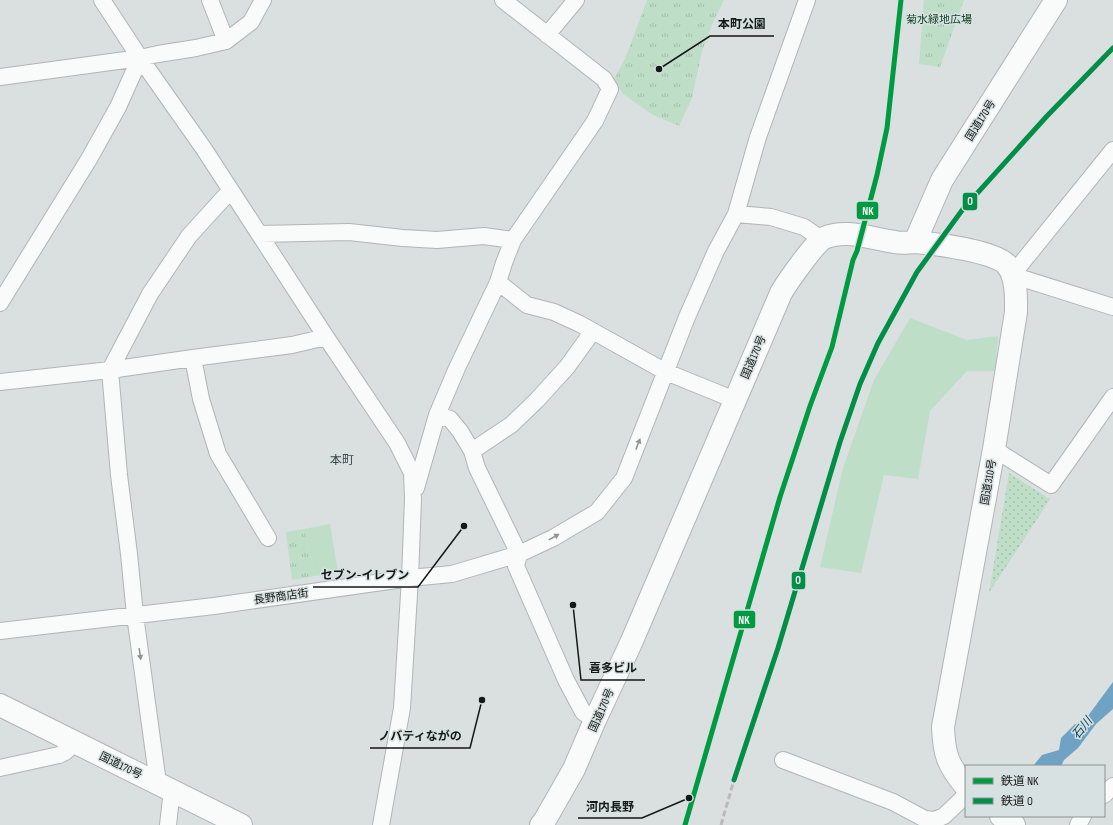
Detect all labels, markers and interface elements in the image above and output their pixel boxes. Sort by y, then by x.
callout: 本町公園 [710,12,774,36]
park label: 菊水緑地広場 [906,13,972,26]
text: 本町公園 [718,17,766,32]
street label: 国道170号 [963,97,998,143]
line badge: O [962,192,978,211]
text: O [967,195,973,208]
line badge: NK [856,201,879,220]
text: NK [862,205,874,218]
street label: 国道170号 [738,333,768,381]
one-way arrow [635,437,641,449]
district label: 本町 [330,453,354,468]
street label: 国道310号 [978,458,999,506]
one-way arrow [548,533,560,540]
callout: セブン-イレブン [313,563,418,587]
text: セブン-イレブン [321,568,409,583]
line badge: O [791,571,806,590]
text: O [795,574,801,587]
street label: 長野商店街 [253,586,309,607]
line badge: NK [733,610,756,629]
text: NK [738,614,750,627]
one-way arrow [137,648,143,660]
callout: 喜多ビル [581,656,645,680]
text: 喜多ビル [589,661,637,676]
street label: 国道170号 [586,686,617,734]
water label: 石川 [1069,713,1097,742]
callout: ノバティながの [370,724,470,748]
text: ノバティながの [378,729,462,744]
street label: 国道170号 [97,750,144,781]
legend [965,765,1105,817]
text: 鉄道 NK [1001,774,1039,789]
callout: 河内長野 [578,794,642,818]
text: 鉄道 O [1001,794,1033,809]
text: 河内長野 [586,800,634,815]

